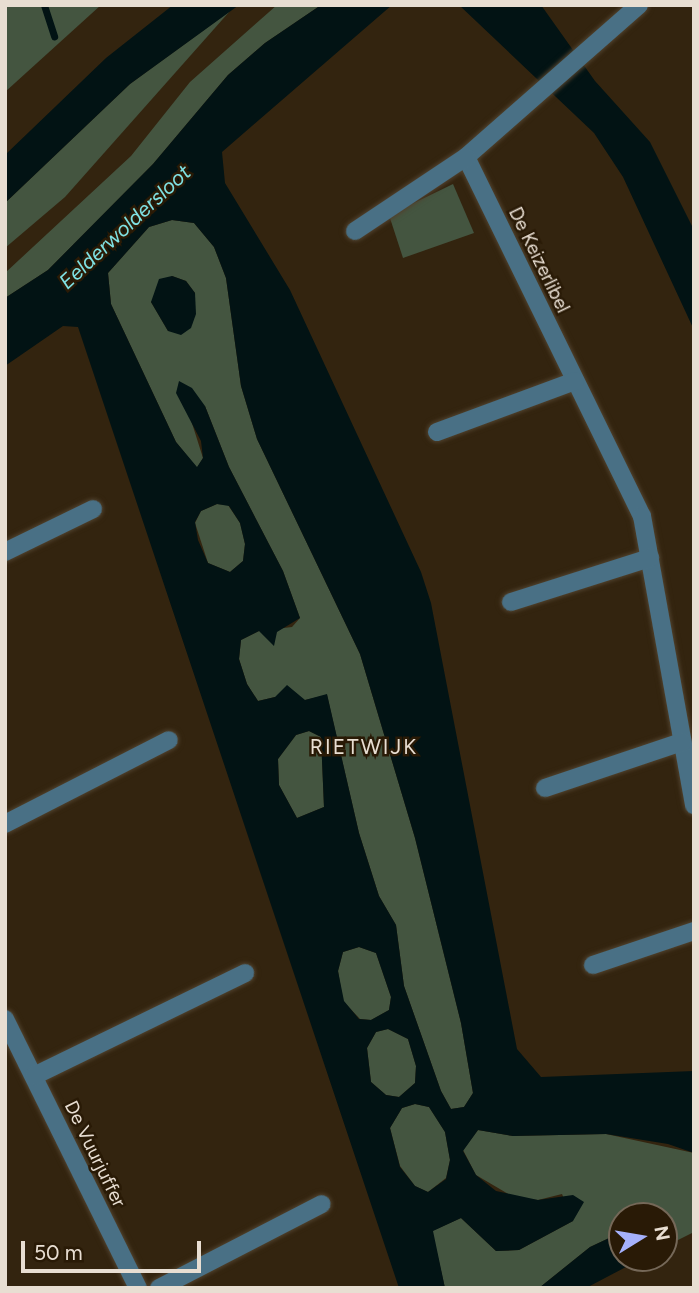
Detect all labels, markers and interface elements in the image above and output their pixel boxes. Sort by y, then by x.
water label: Eelderwoldersloot [54,160,196,294]
street label: De Keizerlibel [504,203,574,317]
district label: RIETWIJK [311,734,417,760]
street label: De Vuurjuffer [59,1097,131,1211]
north arrow [608,1202,678,1272]
text: N [649,1224,675,1243]
scale bar [24,1226,205,1270]
text: 50 m [34,1240,83,1265]

